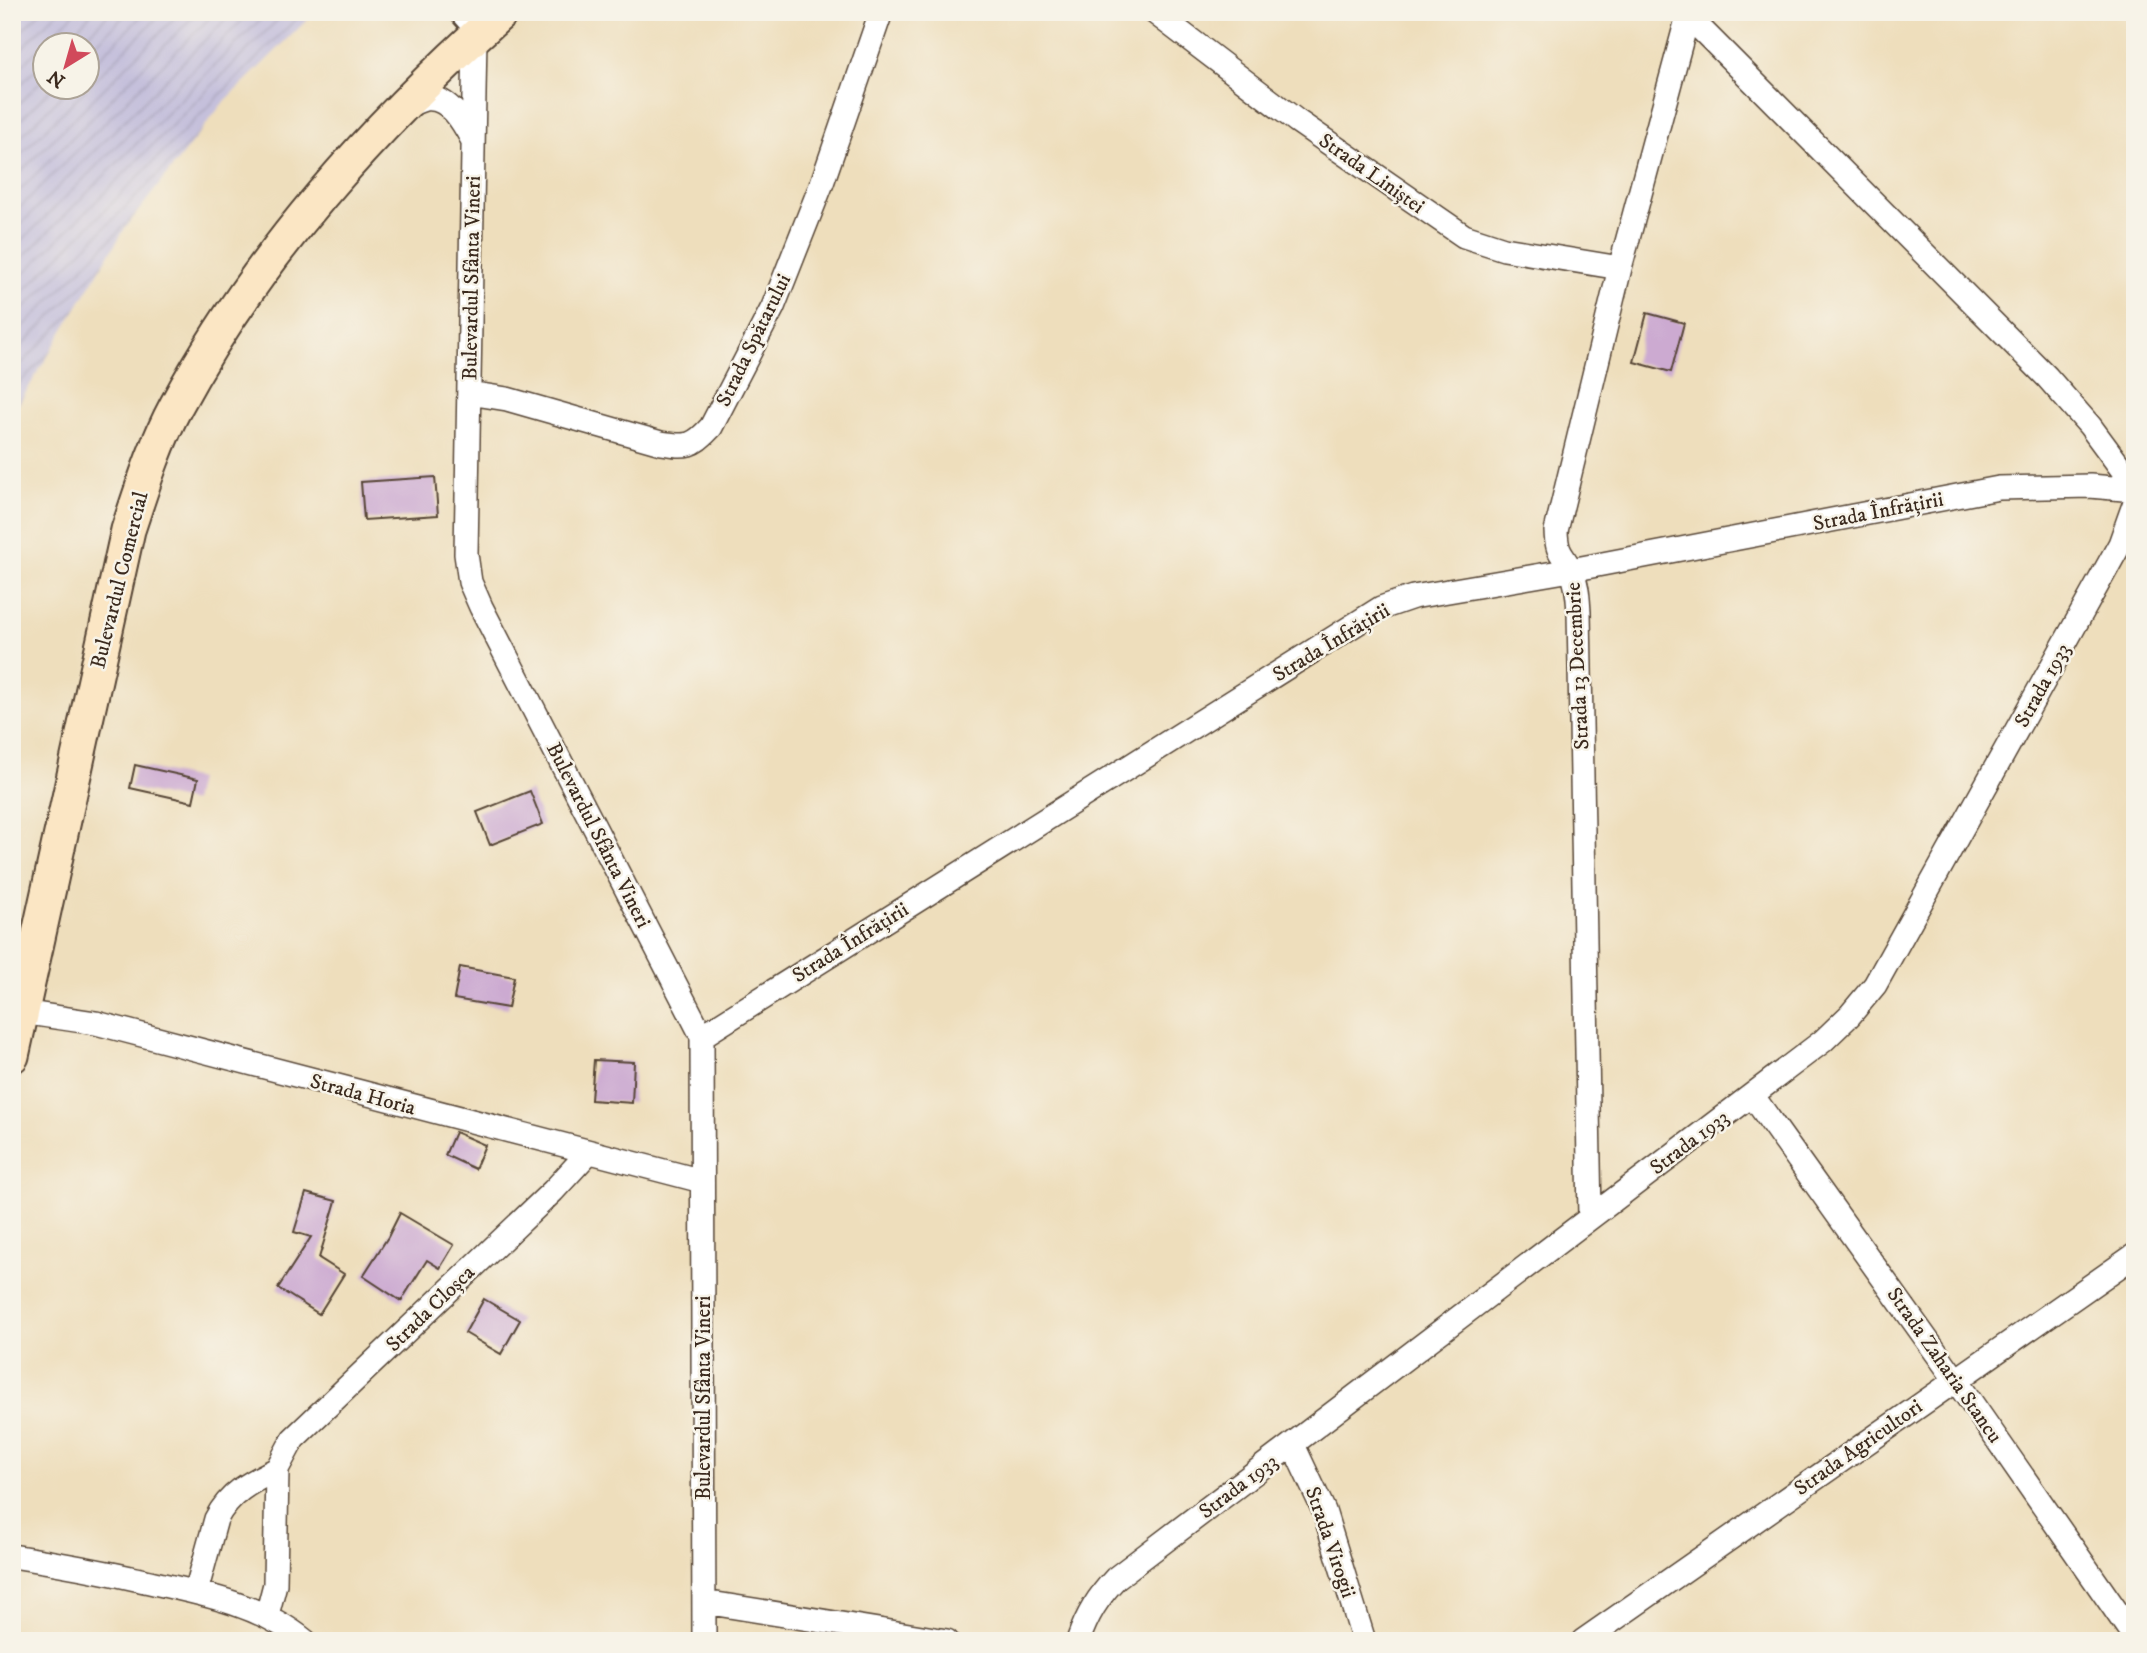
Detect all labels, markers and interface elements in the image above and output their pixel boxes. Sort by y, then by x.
north arrow [32,32,102,102]
text: N [43,64,70,92]
street label: Strada Liniștei [1314,128,1429,220]
street label: Bulevardul Sfânta Vineri [457,175,487,381]
street label: Strada Spătarului [711,270,797,411]
street label: Strada Înfrățirii [1810,485,1946,537]
street label: Bulevardul Comercial [85,488,155,672]
street label: Strada 13 Decembrie [1561,581,1595,750]
street label: Strada Înfrățirii [1267,596,1395,688]
street label: Strada 1933 [2009,639,2077,732]
street label: Bulevardul Sfânta Vineri [540,738,656,933]
street label: Strada Înfrățirii [787,895,913,989]
street label: Strada Horia [307,1068,418,1122]
street label: Strada 1933 [1645,1105,1734,1181]
street label: Strada Cloșca [381,1260,481,1358]
street label: Strada Zaharia Stancu [1881,1283,2008,1448]
street label: Bulevardul Sfânta Vineri [691,1296,717,1500]
street label: Strada Agricultori [1789,1394,1928,1502]
street label: Strada 1933 [1194,1449,1283,1525]
street label: Strada Virogii [1299,1483,1361,1601]

